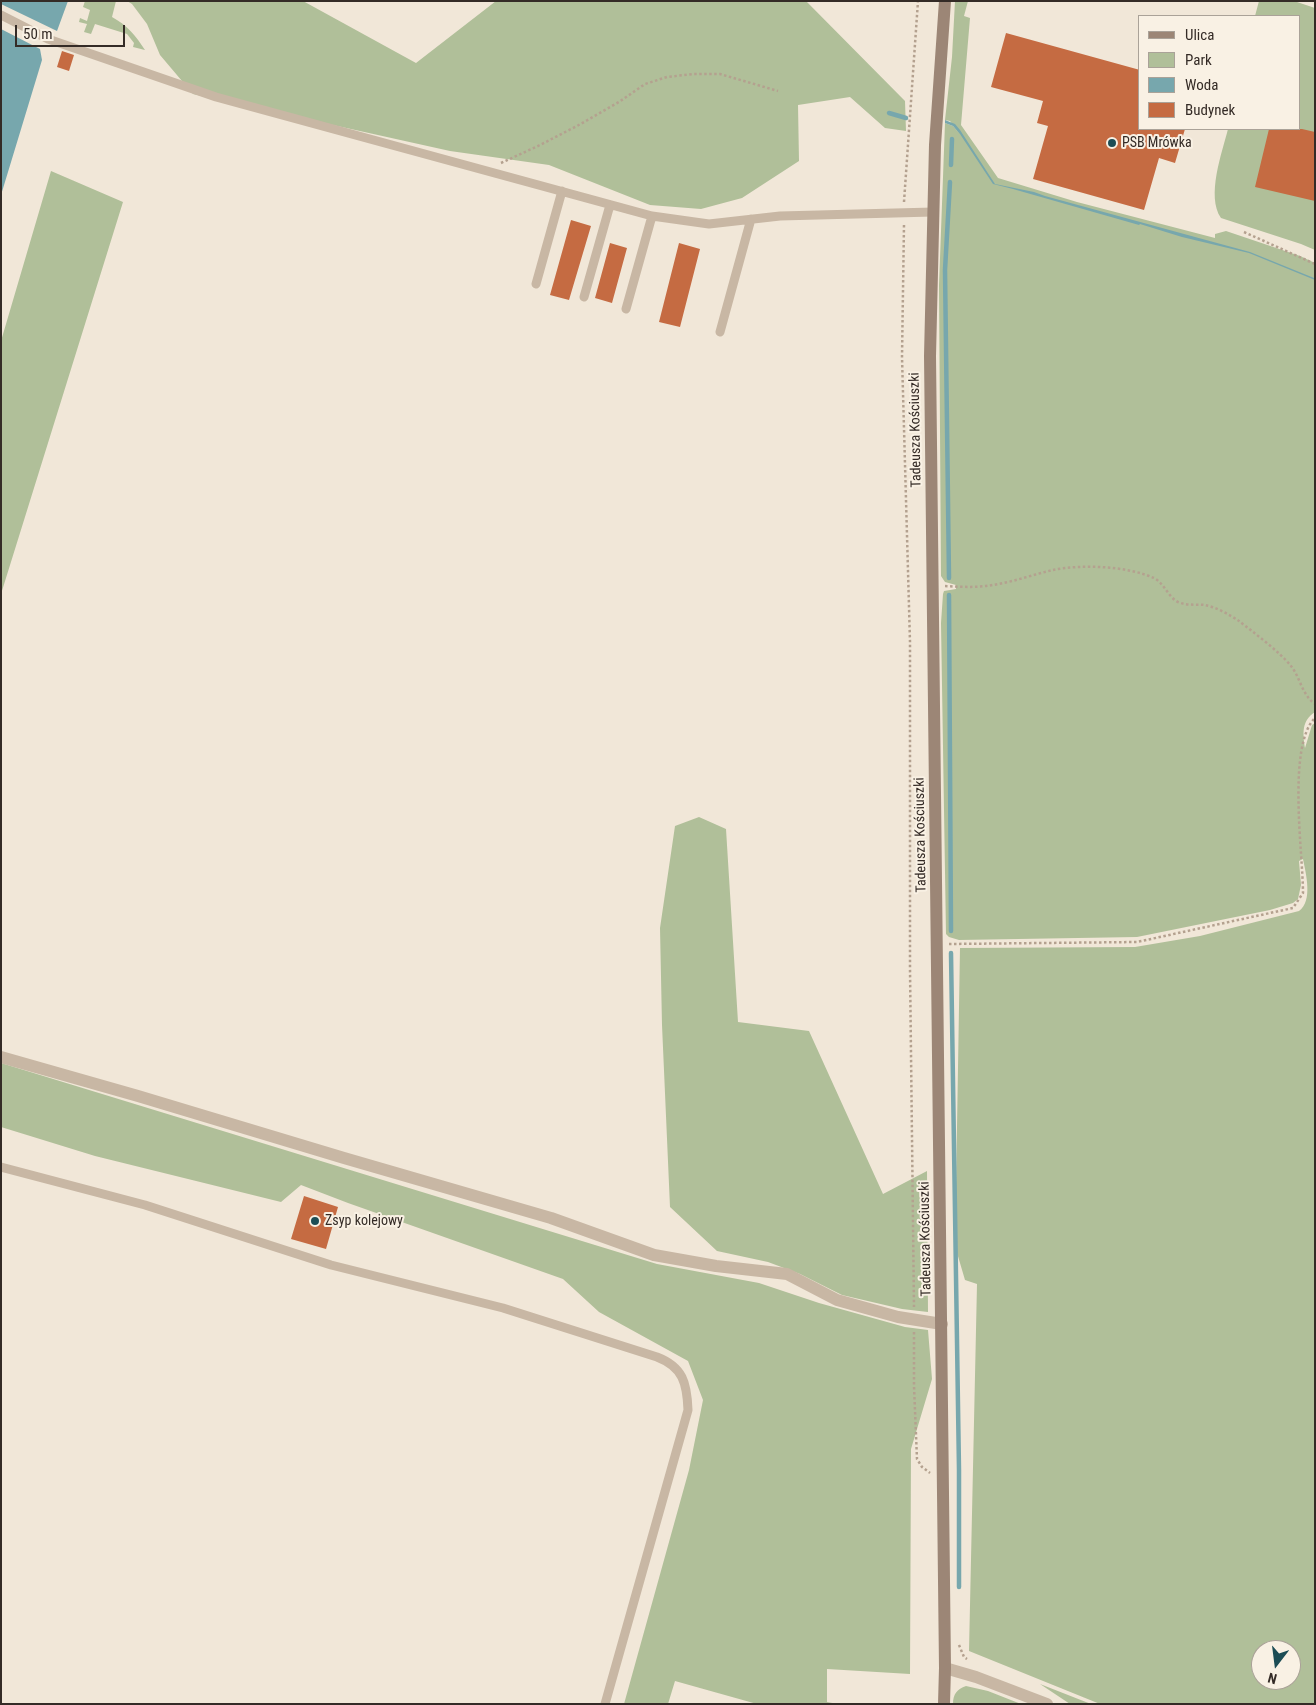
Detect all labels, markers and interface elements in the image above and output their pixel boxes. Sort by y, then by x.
scale bar [18,15,128,47]
legend [1138,15,1301,130]
text: 50 m [23,25,53,43]
text: Ulica [1185,26,1214,44]
text: Park [1185,51,1212,69]
text: Woda [1185,76,1218,94]
text: Budynek [1185,101,1235,119]
place label: PSB Mrówka [1122,135,1192,151]
marker: PSB Mrówka [1106,137,1118,149]
street label: Tadeusza Kościuszki [907,372,925,488]
street label: Tadeusza Kościuszki [912,777,930,893]
street label: Tadeusza Kościuszki [917,1181,935,1297]
place label: Zsyp kolejowy [325,1213,403,1229]
marker: Zsyp kolejowy [309,1215,321,1227]
north arrow [1251,1640,1301,1690]
text: N [1266,1670,1279,1687]

